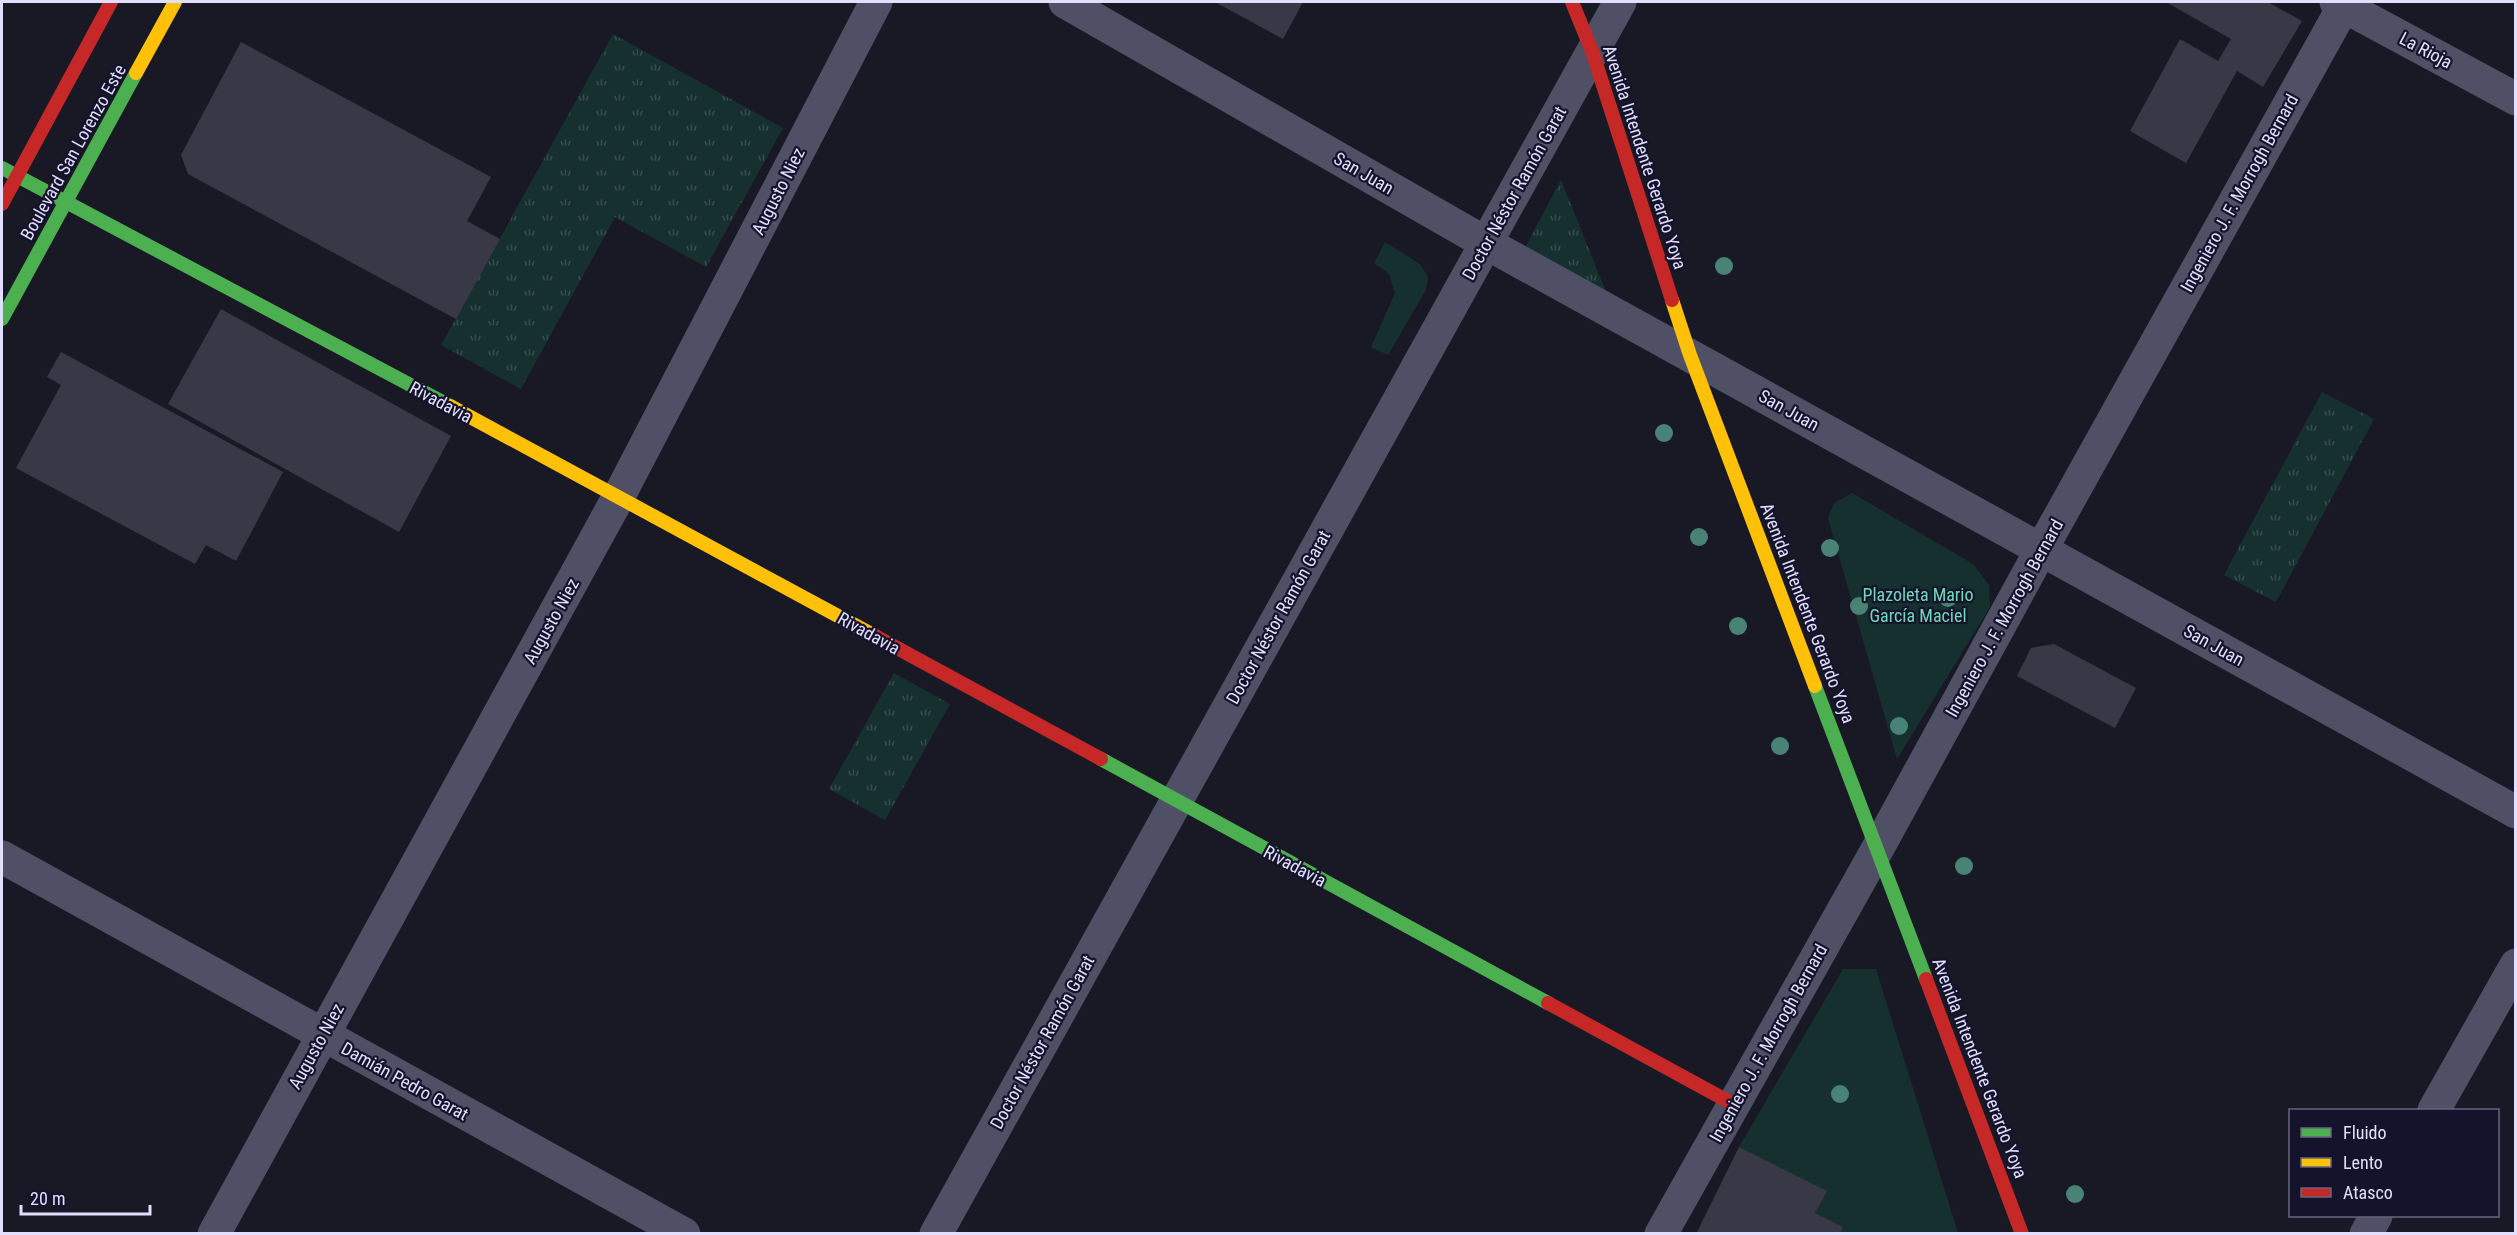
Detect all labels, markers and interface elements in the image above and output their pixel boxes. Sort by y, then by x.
street label: La Rioja [2396,27,2456,73]
street label: Avenida Intendente Gerardo Yoya [1599,42,1691,272]
street label: Boulevard San Lorenzo Este [16,61,130,243]
street label: Ingeniero J. F. Morrogh Bernard [2176,90,2302,296]
street label: Doctor Néstor Ramón Garat [1458,103,1570,283]
street label: Augusto Niez [747,144,809,238]
street label: San Juan [1330,148,1398,198]
street label: Rivadavia [406,377,476,427]
street label: San Juan [1755,385,1823,435]
street label: Avenida Intendente Gerardo Yoya [1756,500,1860,726]
street label: Ingeniero J. F. Morrogh Bernard [1941,515,2067,721]
street label: Doctor Néstor Ramón Garat [1222,527,1334,707]
street label: Augusto Niez [519,574,583,668]
park label: Plazoleta Mario García Maciel [1862,584,1974,626]
street label: Rivadavia [834,607,904,659]
street label: San Juan [2180,620,2248,670]
street label: Rivadavia [1260,841,1330,891]
street label: Ingeniero J. F. Morrogh Bernard [1705,940,1831,1146]
street label: Doctor Néstor Ramón Garat [986,952,1098,1132]
street label: Avenida Intendente Gerardo Yoya [1928,955,2032,1181]
street label: Augusto Niez [284,999,348,1093]
street label: Damián Pedro Garat [338,1037,472,1125]
legend [2289,1109,2499,1217]
text: Fluido [2343,1122,2387,1143]
text: Lento [2343,1152,2383,1173]
scale bar [21,1178,150,1216]
text: Atasco [2343,1182,2393,1203]
text: 20 m [30,1188,65,1209]

